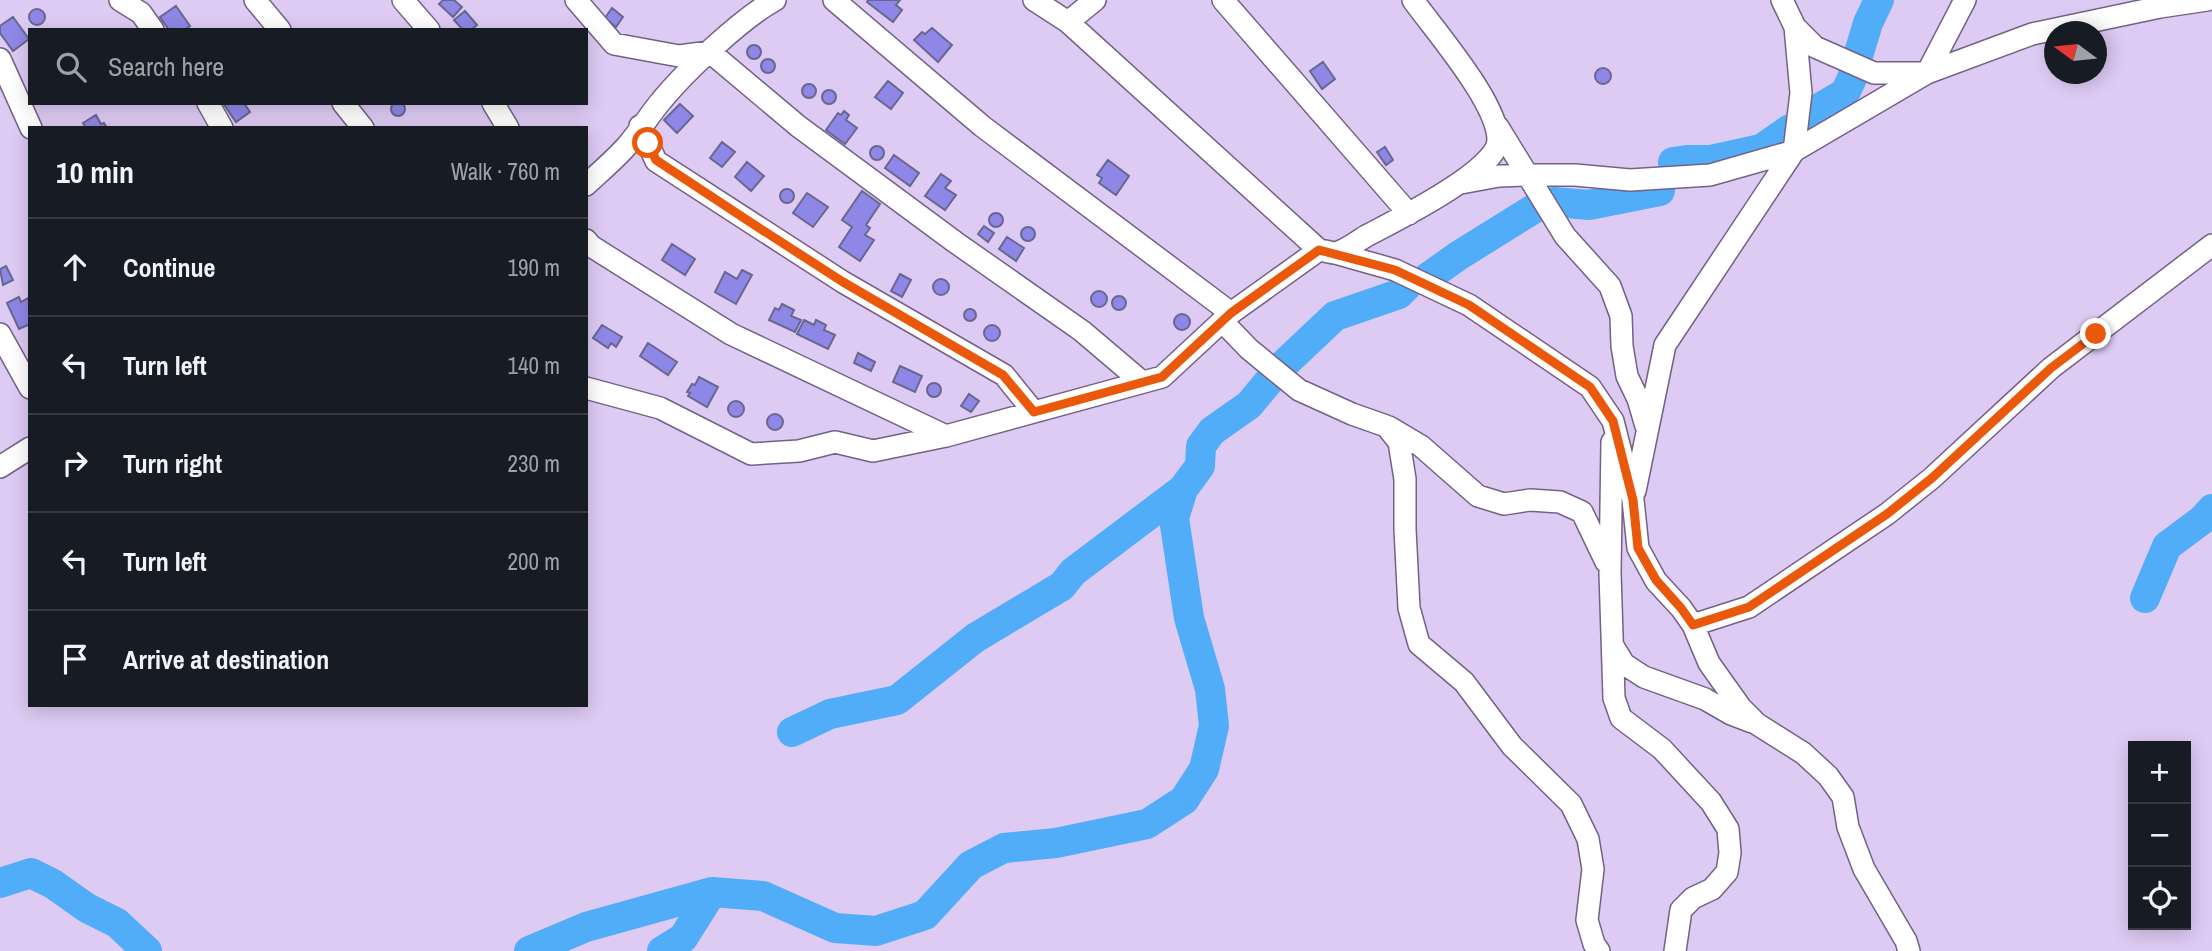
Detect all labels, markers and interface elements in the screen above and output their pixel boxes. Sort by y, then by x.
north arrow [2044,21,2107,84]
search box [28,28,588,105]
icon: search [52,48,90,86]
text: Search here [108,49,224,84]
route start [632,127,663,158]
text: 10 min [56,152,134,192]
text: Walk · 760 m [451,156,560,187]
icon: ahead [56,248,94,286]
text: Continue [123,250,215,285]
text: 190 m [508,252,560,283]
route end [2080,318,2111,349]
icon: left [56,346,94,384]
text: Turn left [123,348,207,383]
text: 140 m [508,350,560,381]
icon: right [56,444,94,482]
text: Turn right [123,446,222,481]
text: 230 m [508,448,560,479]
icon: left [56,542,94,580]
text: Turn left [123,544,207,579]
text: 200 m [508,546,560,577]
icon: arrive [56,640,94,678]
text: Arrive at destination [123,642,329,677]
map controls [2128,741,2191,930]
button: + [2128,741,2191,804]
button: − [2128,804,2191,867]
button: locate [2128,867,2191,930]

